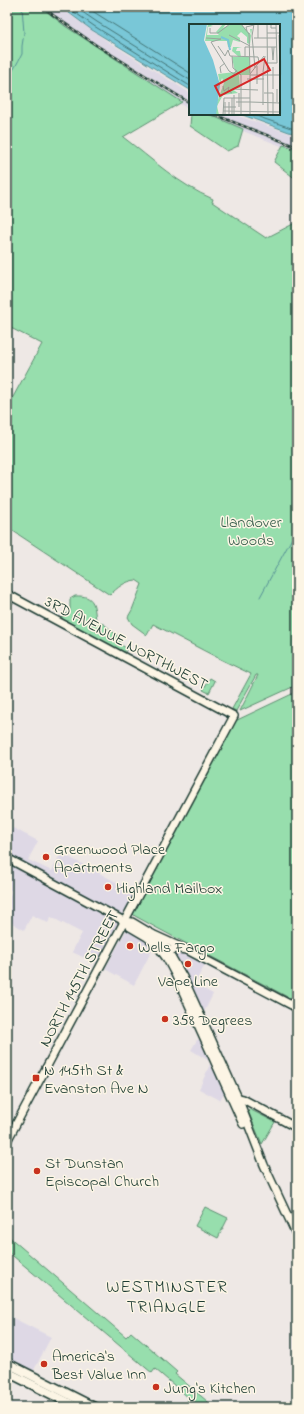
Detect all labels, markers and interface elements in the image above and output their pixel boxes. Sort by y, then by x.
inset map [189,24,280,115]
park label: Llandover Woods [220,511,282,553]
street label: 3RD AVENUE NORTHWEST [40,590,212,697]
place label: Greenwood Place Apartments [54,838,166,880]
marker: Greenwood Place Apartments [41,852,51,862]
place label: Highland Mailbox [116,877,222,901]
marker: Highland Mailbox [103,882,113,892]
street label: NORTH 145TH STREET [34,906,126,1052]
place label: Wells Fargo [138,936,215,960]
marker: Wells Fargo [125,941,135,951]
marker: Vape Line [183,959,193,969]
place label: Vape Line [157,970,219,994]
place label: 358 Degrees [173,1009,252,1033]
marker: 358 Degrees [160,1014,170,1024]
place label: N 145th St & Evanston Ave N [44,1059,149,1101]
marker: N 145th St & Evanston Ave N [31,1073,41,1083]
place label: St Dunstan Episcopal Church [45,1152,159,1194]
marker: St Dunstan Episcopal Church [32,1166,42,1176]
district label: WESTMINSTER TRIANGLE [106,1275,228,1320]
place label: America's Best Value Inn [51,1345,146,1387]
marker: America's Best Value Inn [39,1359,49,1369]
place label: Jung's Kitchen [164,1377,256,1401]
marker: Jung's Kitchen [151,1382,161,1392]

